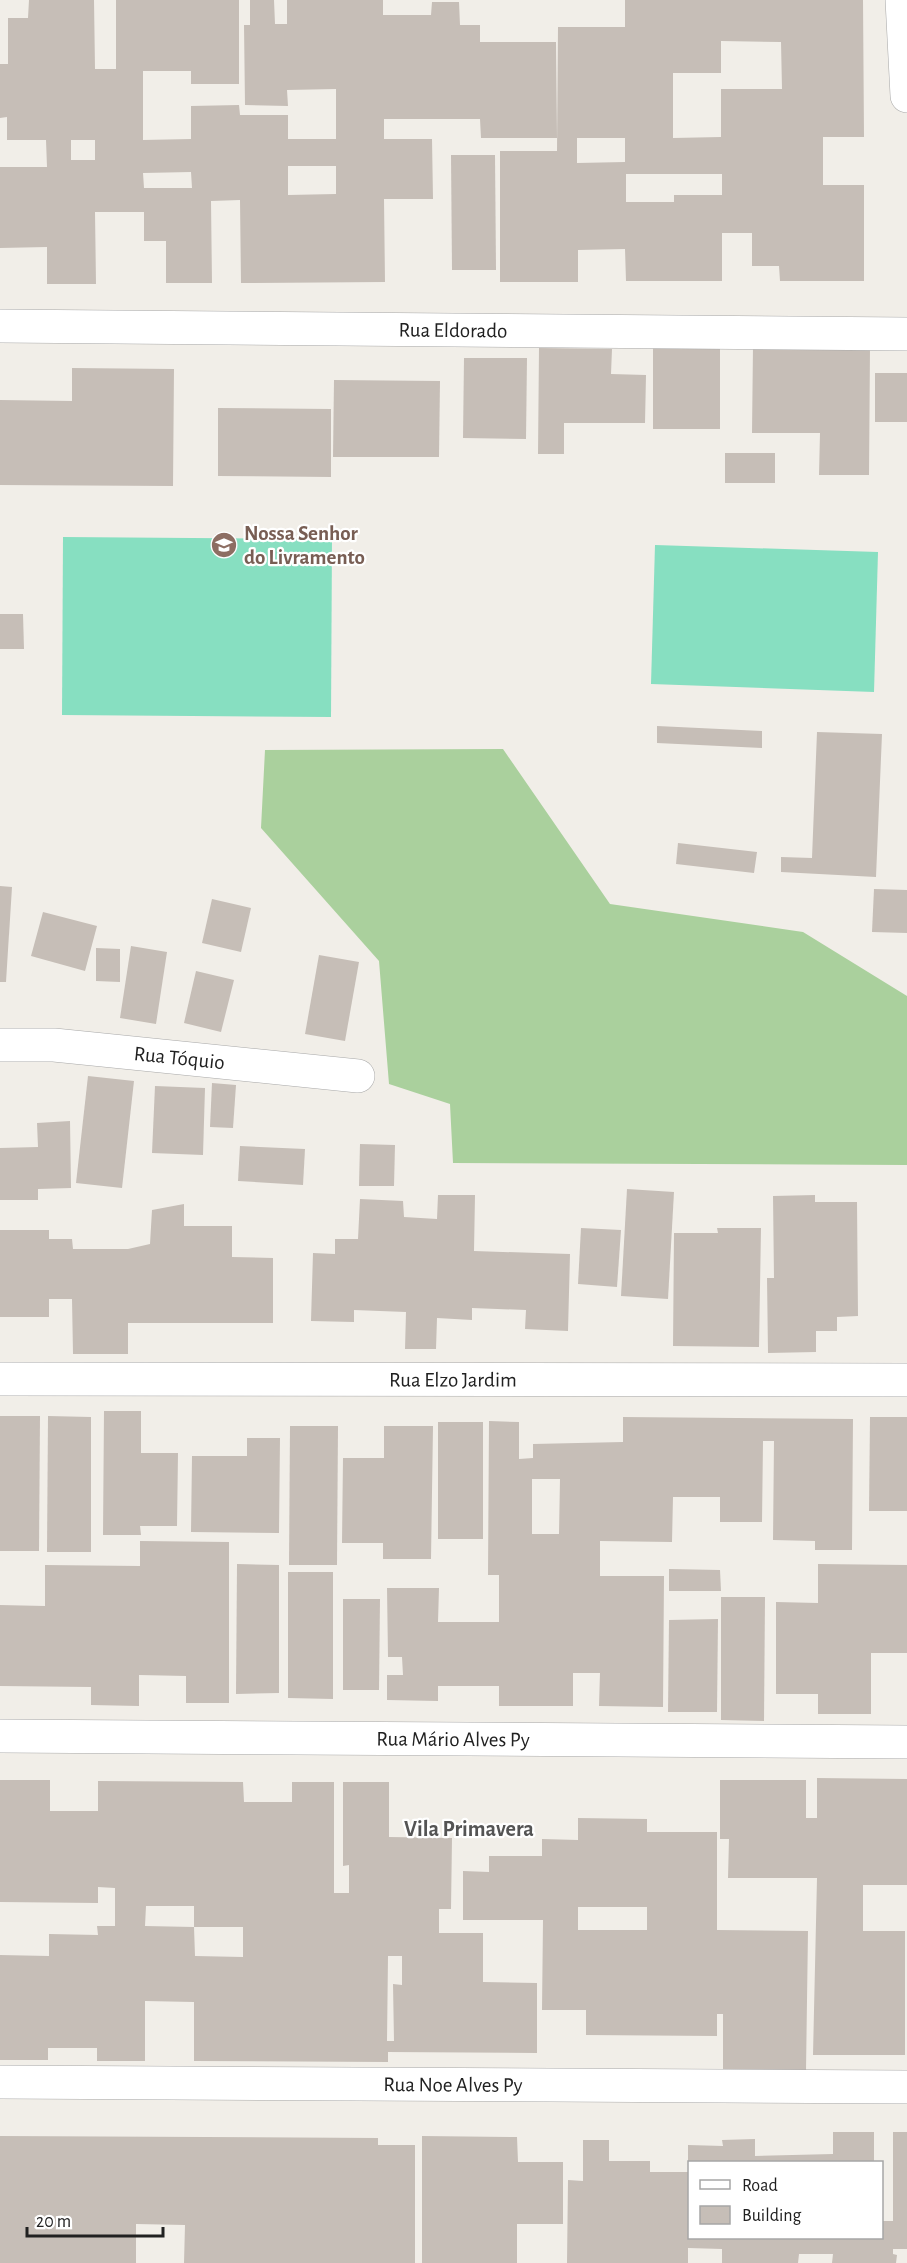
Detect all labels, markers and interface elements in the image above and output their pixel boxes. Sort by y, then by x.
street label: Rua Eldorado [398,319,508,341]
place label: Nossa Senhor do Livramento [244,523,365,568]
school or university icon: Nossa Senhor do Livramento [209,530,239,560]
street label: Rua Tóquio [133,1043,226,1073]
street label: Rua Elzo Jardim [389,1369,517,1390]
street label: Rua Mário Alves Py [376,1728,530,1750]
district label: Vila Primavera [404,1818,534,1840]
street label: Rua Noe Alves Py [383,2074,523,2095]
legend [688,2161,883,2239]
text: Road [742,2177,778,2195]
scale bar [27,2200,164,2238]
text: Building [742,2207,802,2225]
text: 20 m [36,2213,71,2231]

